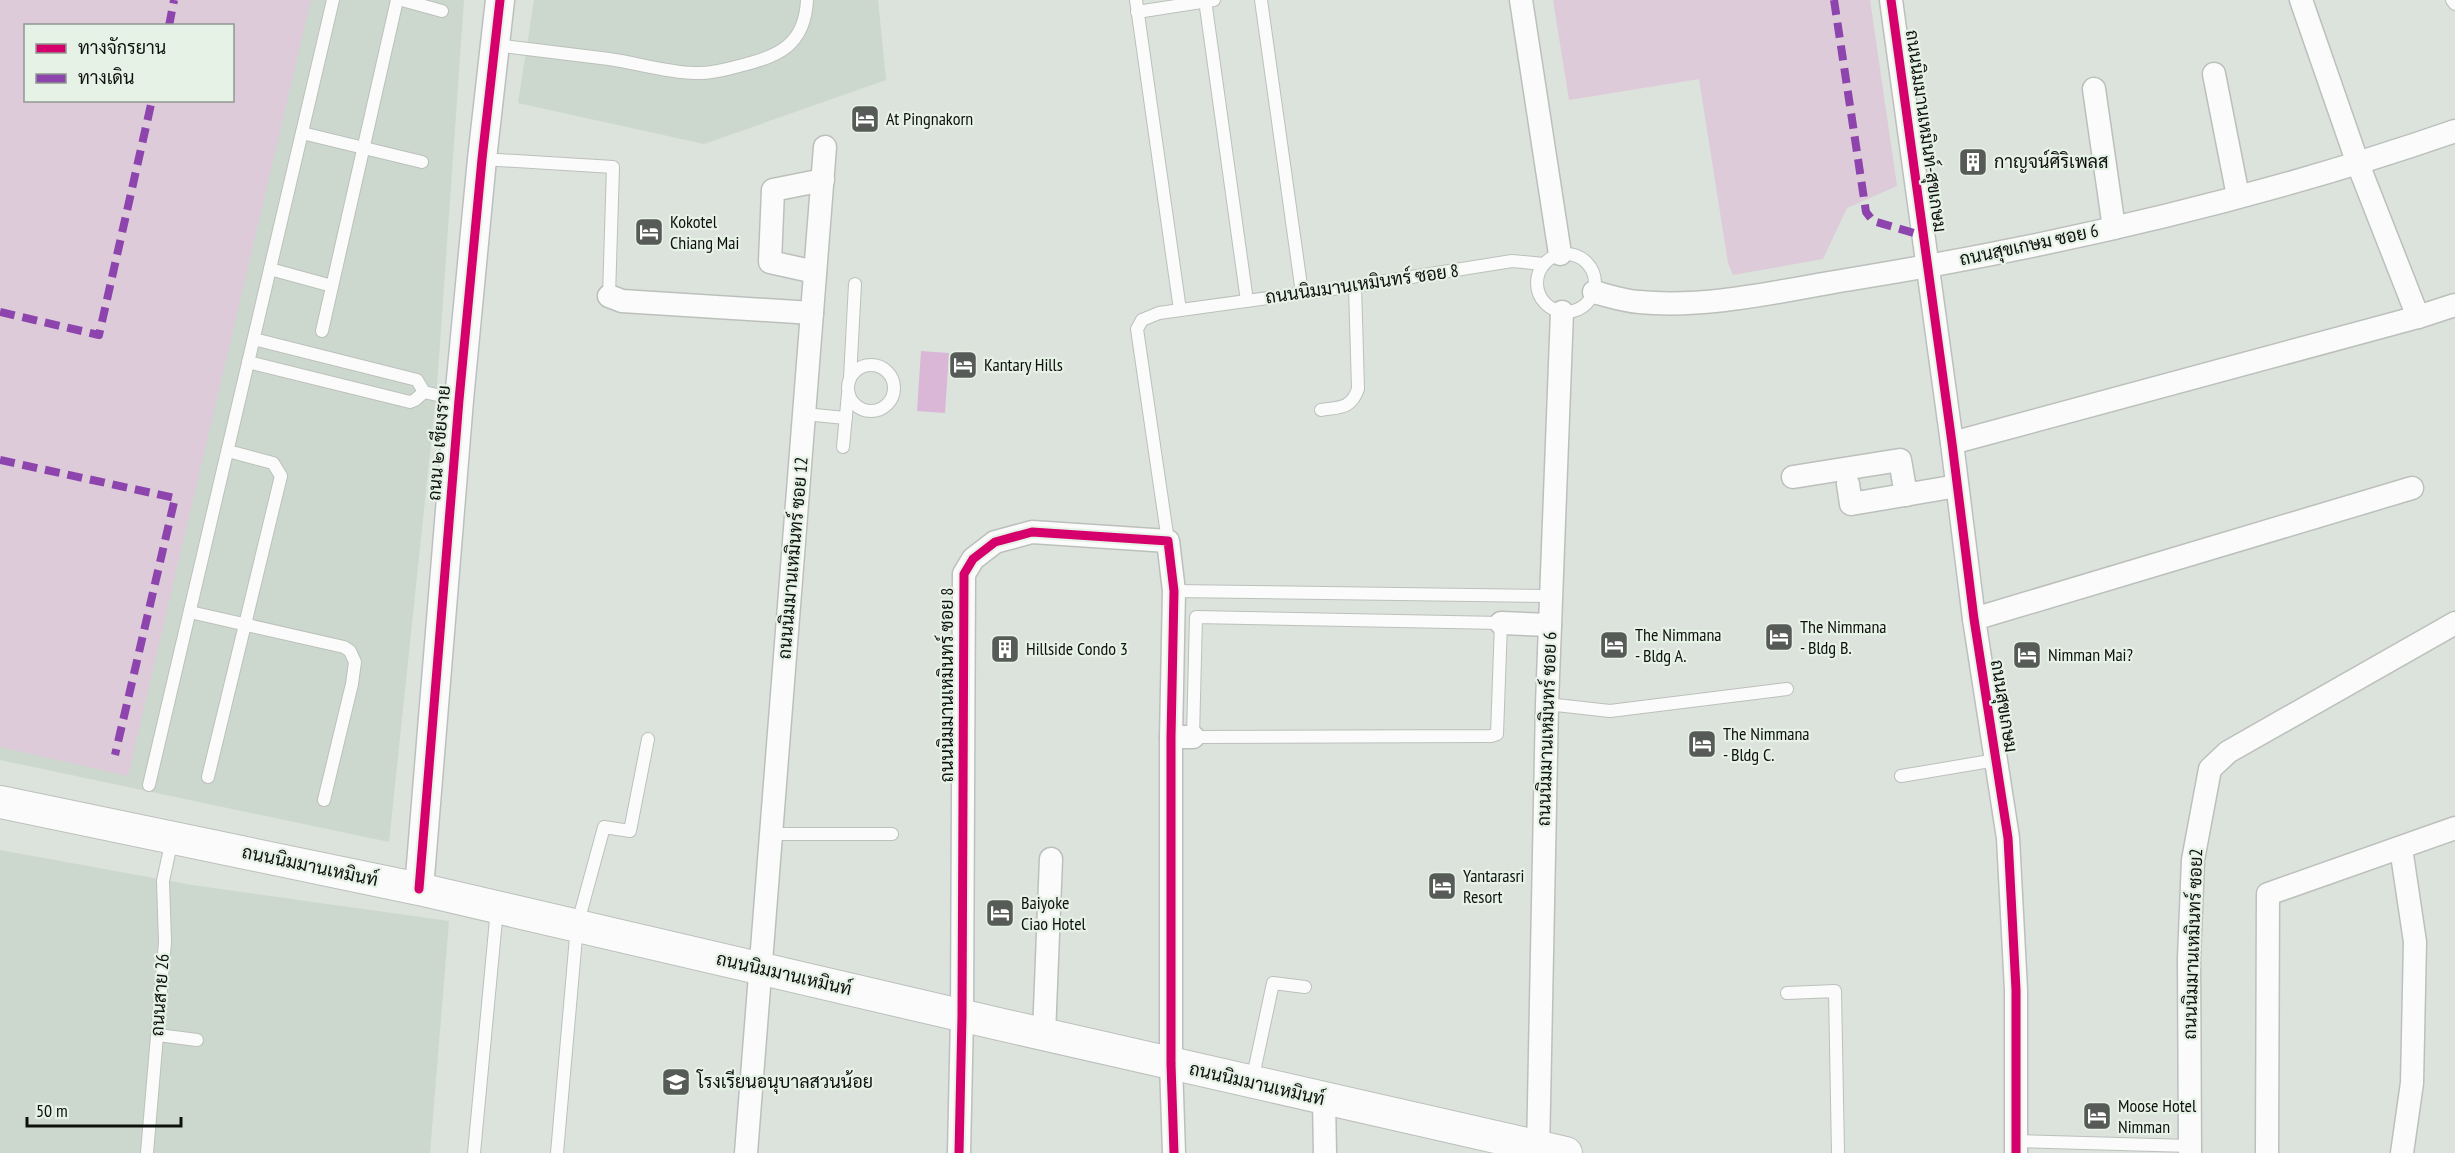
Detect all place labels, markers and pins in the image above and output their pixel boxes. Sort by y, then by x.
hotel icon: At Pingnakorn [849,103,881,135]
place label: At Pingnakorn [886,107,973,130]
building icon: กาญจน์ศิริเพลส [1957,146,1989,178]
place label: กาญจน์ศิริเพลส [1994,149,2108,173]
place label: Kokotel Chiang Mai [670,210,739,254]
hotel icon: Kokotel Chiang Mai [633,216,665,248]
hotel icon: Kantary Hills [947,349,979,381]
place label: Kantary Hills [984,353,1063,376]
place label: The Nimmana - Bldg B. [1800,615,1887,659]
hotel icon: The Nimmana - Bldg B. [1763,621,1795,653]
place label: The Nimmana - Bldg A. [1635,623,1722,667]
hotel icon: The Nimmana - Bldg A. [1598,629,1630,661]
building icon: Hillside Condo 3 [989,633,1021,665]
place label: Hillside Condo 3 [1026,637,1128,660]
hotel icon: Nimman Mai? [2011,639,2043,671]
place label: Nimman Mai? [2048,643,2133,666]
place label: The Nimmana - Bldg C. [1723,722,1810,766]
hotel icon: The Nimmana - Bldg C. [1686,728,1718,760]
place label: Yantarasri Resort [1463,864,1524,908]
hotel icon: Yantarasri Resort [1426,870,1458,902]
place label: Baiyoke Ciao Hotel [1021,891,1087,935]
hotel icon: Baiyoke Ciao Hotel [984,897,1016,929]
school or university icon: โรงเรียนอนุบาลสวนน้อย [660,1066,692,1098]
place label: โรงเรียนอนุบาลสวนน้อย [696,1069,873,1094]
place label: Moose Hotel Nimman [2118,1094,2197,1138]
hotel icon: Moose Hotel Nimman [2081,1100,2113,1132]

